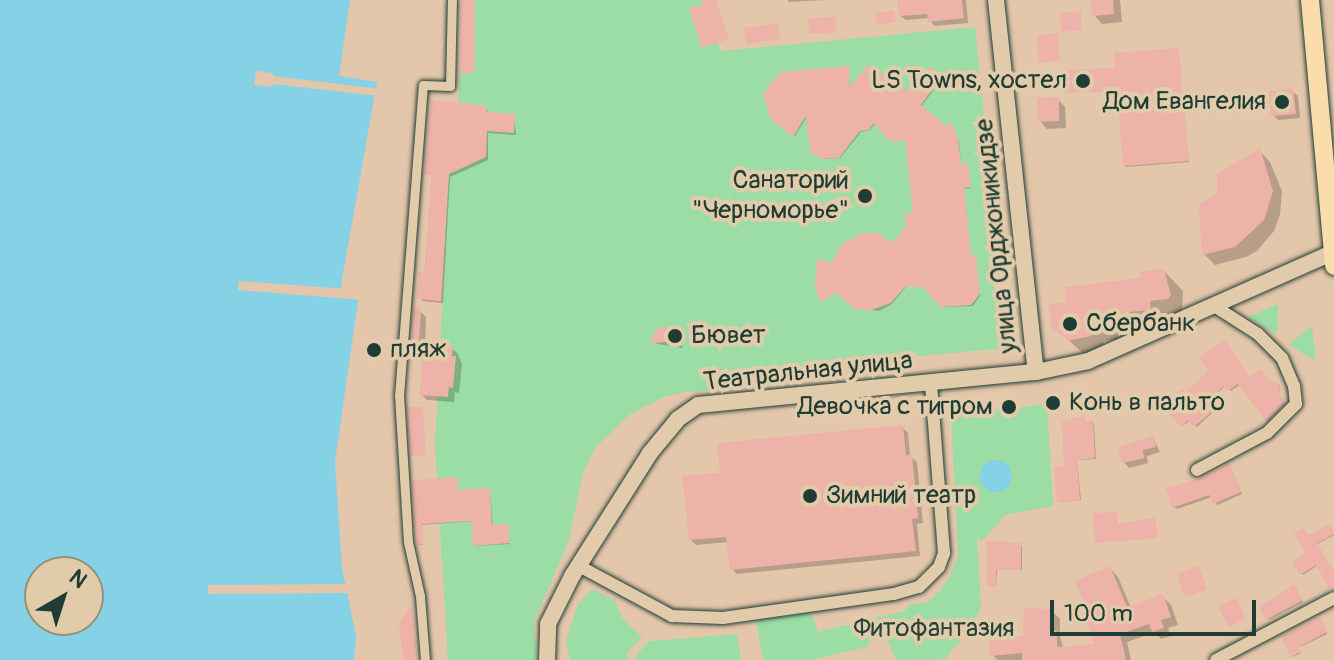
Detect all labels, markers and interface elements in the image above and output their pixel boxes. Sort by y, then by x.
place label: LS Towns, хостел [871,65,1067,97]
marker: LS Towns, хостел [1074,72,1092,90]
place label: Дом Евангелия [1103,86,1266,118]
marker: Дом Евангелия [1273,93,1291,111]
street label: улица Орджоникидзе [969,117,1025,355]
place label: Санаторий "Черноморье" [692,165,849,226]
marker: Санаторий "Черноморье" [856,187,874,205]
place label: Сбербанк [1086,308,1195,340]
marker: Сбербанк [1061,315,1079,333]
place label: Бювет [691,320,765,352]
marker: Бювет [666,327,684,345]
place label: пляж [390,334,446,366]
marker: пляж [365,341,383,359]
street label: Театральная улица [702,346,914,398]
place label: Конь в пальто [1069,387,1225,419]
place label: Девочка с тигром [798,391,993,423]
marker: Конь в пальто [1044,394,1062,412]
marker: Девочка с тигром [1000,398,1018,416]
place label: Зимний театр [826,480,976,512]
marker: Зимний театр [801,487,819,505]
north arrow [24,556,104,636]
text: N [63,563,92,594]
scale bar [1054,584,1260,634]
text: 100 m [1064,599,1133,628]
park label: Фитофантазия [854,613,1014,645]

